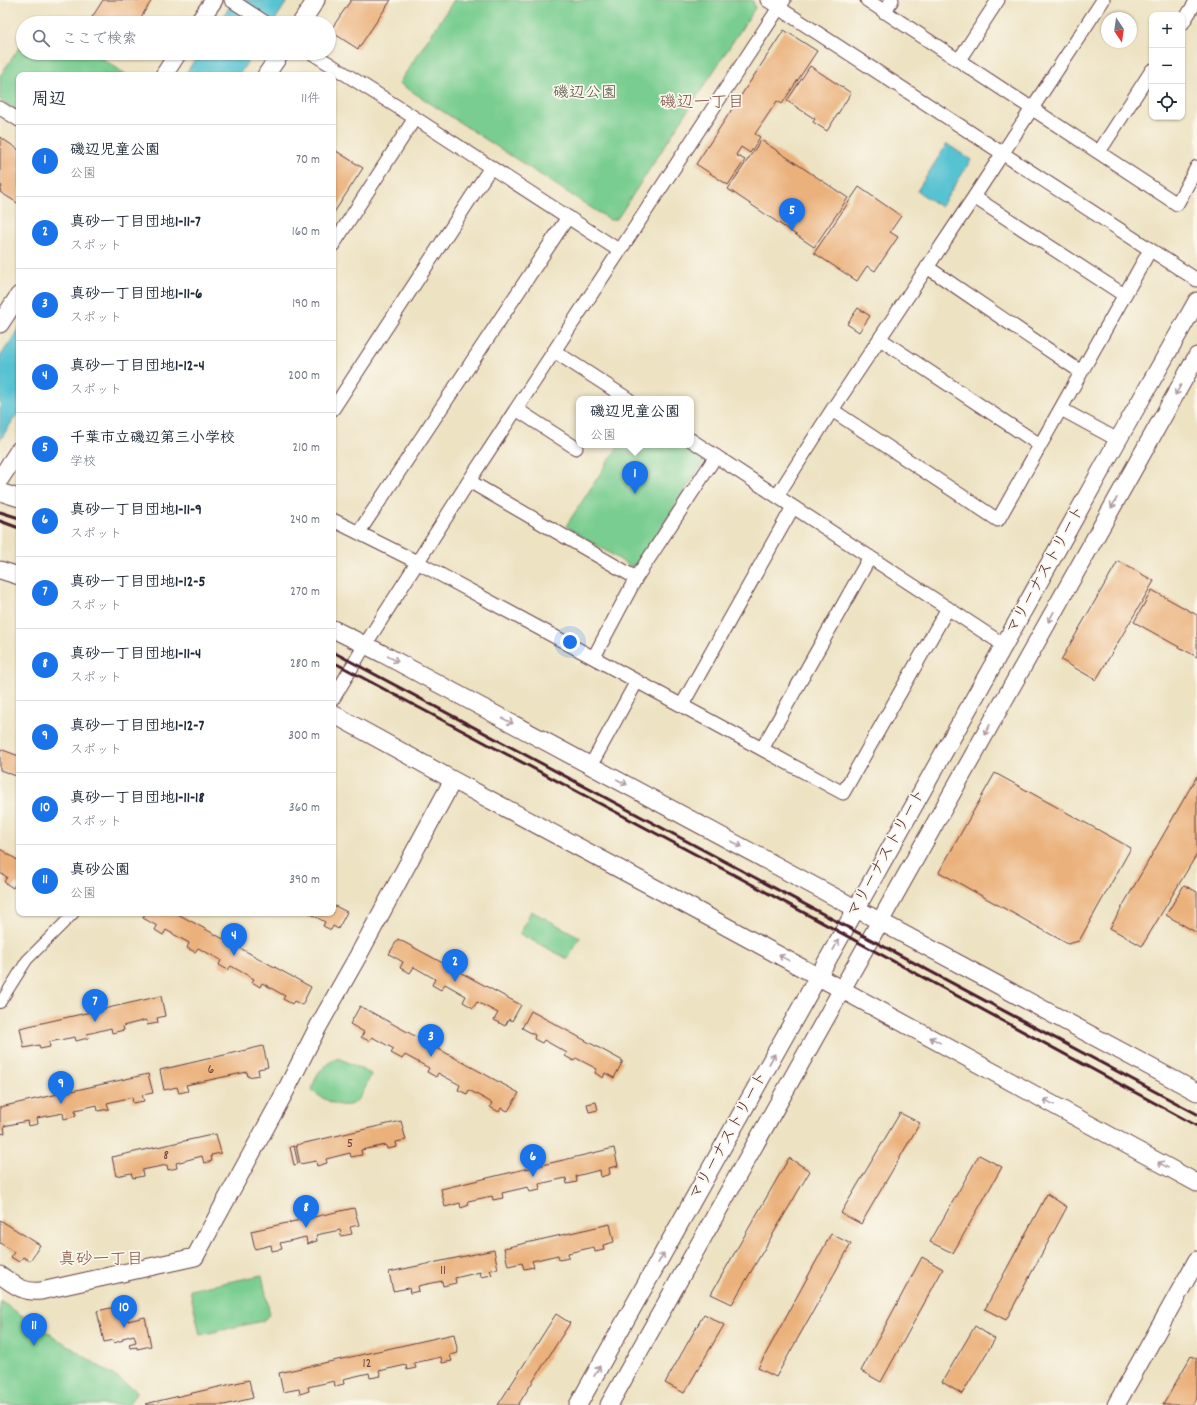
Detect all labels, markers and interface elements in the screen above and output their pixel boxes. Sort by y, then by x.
north arrow [1101,12,1137,48]
map controls [1149,12,1185,120]
button: + [1149,12,1185,48]
search box [16,16,336,60]
icon: search [30,27,52,49]
text: ここで検索 [62,29,137,51]
button: − [1149,48,1185,84]
park label: 磯辺公園 [553,82,617,105]
button: locate [1149,84,1185,120]
text: 周辺 [32,89,66,113]
text: 11件 [301,90,320,109]
district label: 磯辺一丁目 [660,92,745,116]
text: 磯辺児童公園 [70,140,160,162]
text: 1 [44,151,46,170]
text: 70 m [296,151,320,170]
text: 公園 [70,165,96,184]
pin: 5 [779,198,805,231]
text: 真砂一丁目団地1-11-7 [70,212,201,234]
text: 2 [42,223,48,242]
text: 160 m [292,223,320,242]
text: スポット [70,237,122,256]
text: 真砂一丁目団地1-11-6 [70,284,202,306]
text: 3 [42,295,48,314]
text: 190 m [292,295,320,314]
text: スポット [70,309,122,328]
text: 真砂一丁目団地1-12-4 [70,356,205,378]
text: 4 [42,367,48,386]
text: 200 m [288,367,320,386]
text: スポット [70,381,122,400]
one-way arrow [1174,384,1181,396]
popup [576,396,694,448]
text: 磯辺児童公園 [590,402,680,424]
text: 公園 [590,427,616,446]
text: 千葉市立磯辺第三小学校 [70,428,235,450]
text: 5 [42,439,48,458]
text: 210 m [292,439,320,458]
text: 学校 [70,453,96,472]
pin: 1 [622,461,648,494]
one-way arrow [1110,497,1118,509]
text: 真砂一丁目団地1-11-9 [70,500,202,522]
street label: マリーナストリート [1001,501,1091,639]
text: 6 [42,511,48,530]
text: 240 m [290,511,320,530]
text: スポット [70,525,122,544]
text: 真砂一丁目団地1-12-5 [70,572,205,594]
text: 7 [43,583,47,602]
text: 270 m [290,583,320,602]
text: スポット [70,597,122,616]
one-way arrow [1046,611,1054,623]
your location [560,632,580,652]
text: 真砂一丁目団地1-11-4 [70,644,201,666]
text: 8 [42,655,48,674]
text: 280 m [290,655,320,674]
one-way arrow [387,656,399,664]
text: スポット [70,669,122,688]
text: 真砂一丁目団地1-12-7 [70,716,204,738]
one-way arrow [501,717,513,725]
one-way arrow [983,724,991,736]
text: 9 [42,727,48,746]
text: 300 m [288,727,320,746]
text: スポット [70,741,122,760]
one-way arrow [616,779,628,786]
street label: マリーナストリート [842,784,932,922]
text: 真砂一丁目団地1-11-18 [70,788,204,810]
text: 10 [40,799,50,818]
text: 360 m [289,799,320,818]
text: スポット [70,813,122,832]
one-way arrow [730,840,742,848]
text: 真砂公園 [70,860,130,882]
text: 11 [42,871,48,890]
text: 390 m [289,871,320,890]
text: 公園 [70,885,96,904]
pin: 4 [221,923,247,956]
one-way arrow [832,939,840,951]
pin: 2 [442,949,468,982]
one-way arrow [778,953,790,961]
pin: 7 [82,989,108,1022]
pin: 3 [418,1024,444,1057]
one-way arrow [929,1036,941,1043]
one-way arrow [769,1053,777,1065]
house number: 6 [208,1060,215,1080]
street label: マリーナストリート [684,1067,774,1205]
pin: 9 [48,1071,74,1104]
one-way arrow [1043,1098,1055,1106]
house number: 5 [347,1134,353,1154]
pin: 6 [520,1144,546,1177]
house number: 8 [163,1146,169,1166]
one-way arrow [1157,1160,1169,1168]
pin: 8 [293,1195,319,1228]
district label: 真砂一丁目 [59,1249,144,1273]
one-way arrow [657,1252,665,1264]
house number: 11 [440,1261,446,1281]
pin: 10 [111,1295,137,1328]
pin: 11 [21,1313,47,1346]
house number: 12 [362,1354,372,1374]
one-way arrow [594,1365,601,1377]

